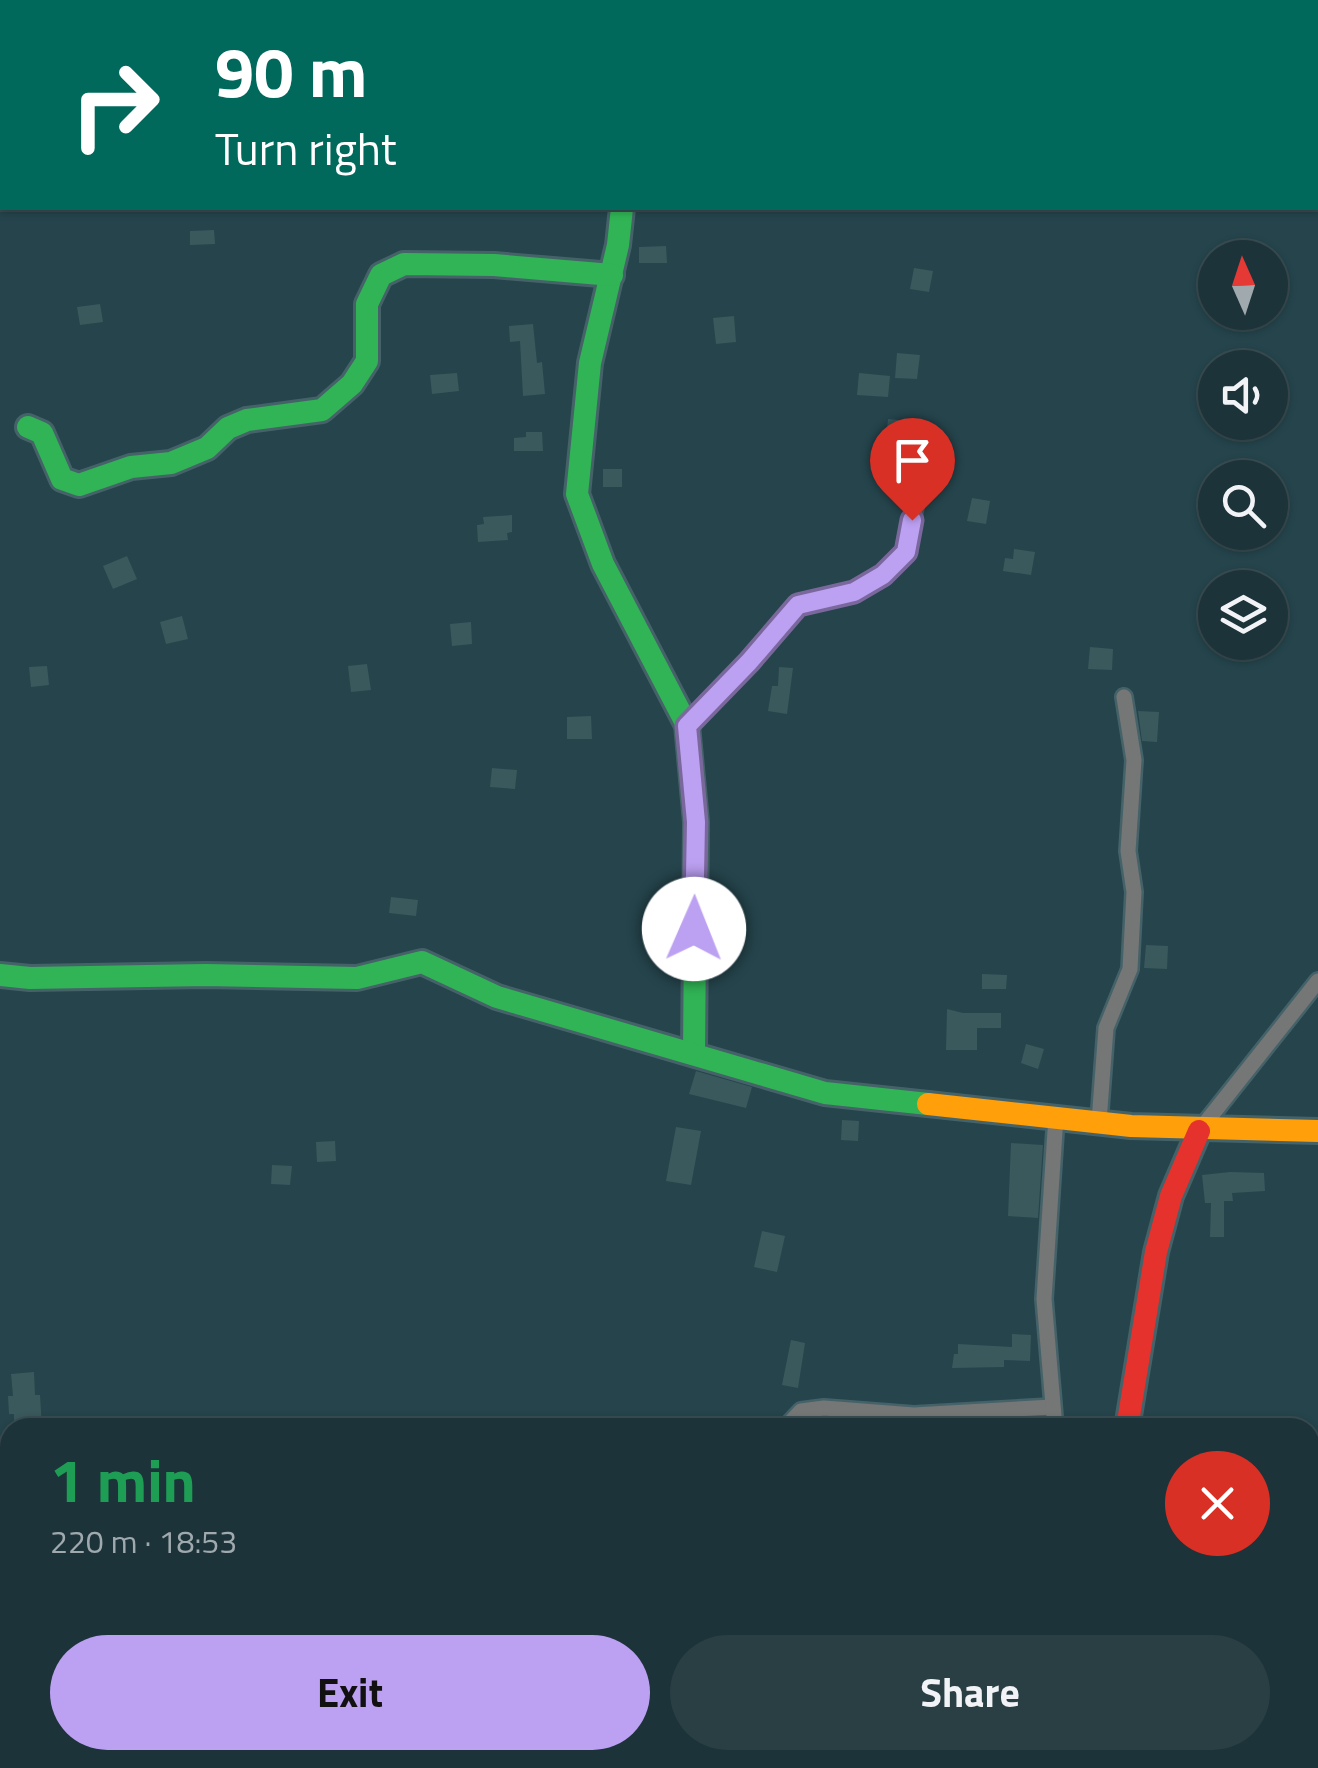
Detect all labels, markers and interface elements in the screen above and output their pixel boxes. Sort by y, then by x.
text: 90 m [215,18,368,124]
icon: right [50,40,180,170]
text: Turn right [215,114,397,182]
north arrow [1198,240,1288,330]
map controls [1198,240,1288,660]
button: sound [1198,350,1288,440]
pin [870,418,955,521]
icon: arrive [885,433,940,488]
button: search [1198,460,1288,550]
button: layers [1198,570,1288,660]
position arrow [642,877,746,981]
text: 1 min [50,1434,196,1525]
button: close [1165,1451,1270,1556]
text: 220 m · 18:53 [50,1517,237,1565]
button: Exit [50,1635,650,1750]
button: Share [670,1635,1270,1750]

